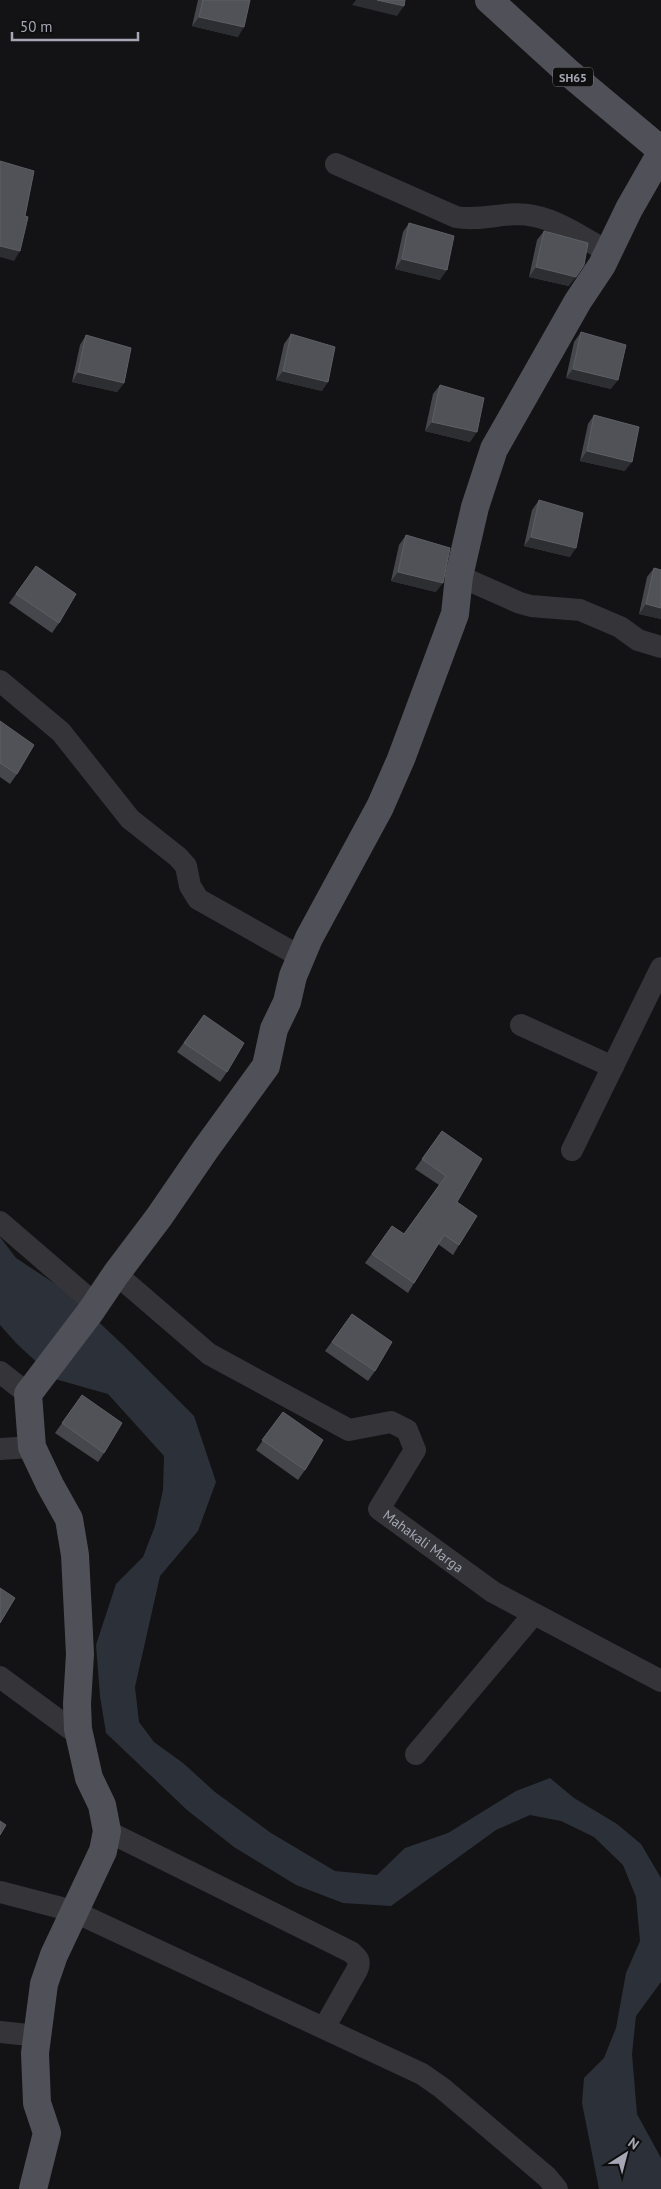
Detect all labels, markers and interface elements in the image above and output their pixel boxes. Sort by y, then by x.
scale bar [12,10,139,42]
text: 50 m [20,17,53,36]
road number: SH65 [553,68,593,86]
street label: Mahakali Marga [379,1506,467,1577]
north arrow [601,2129,651,2179]
text: N [625,2133,643,2153]

